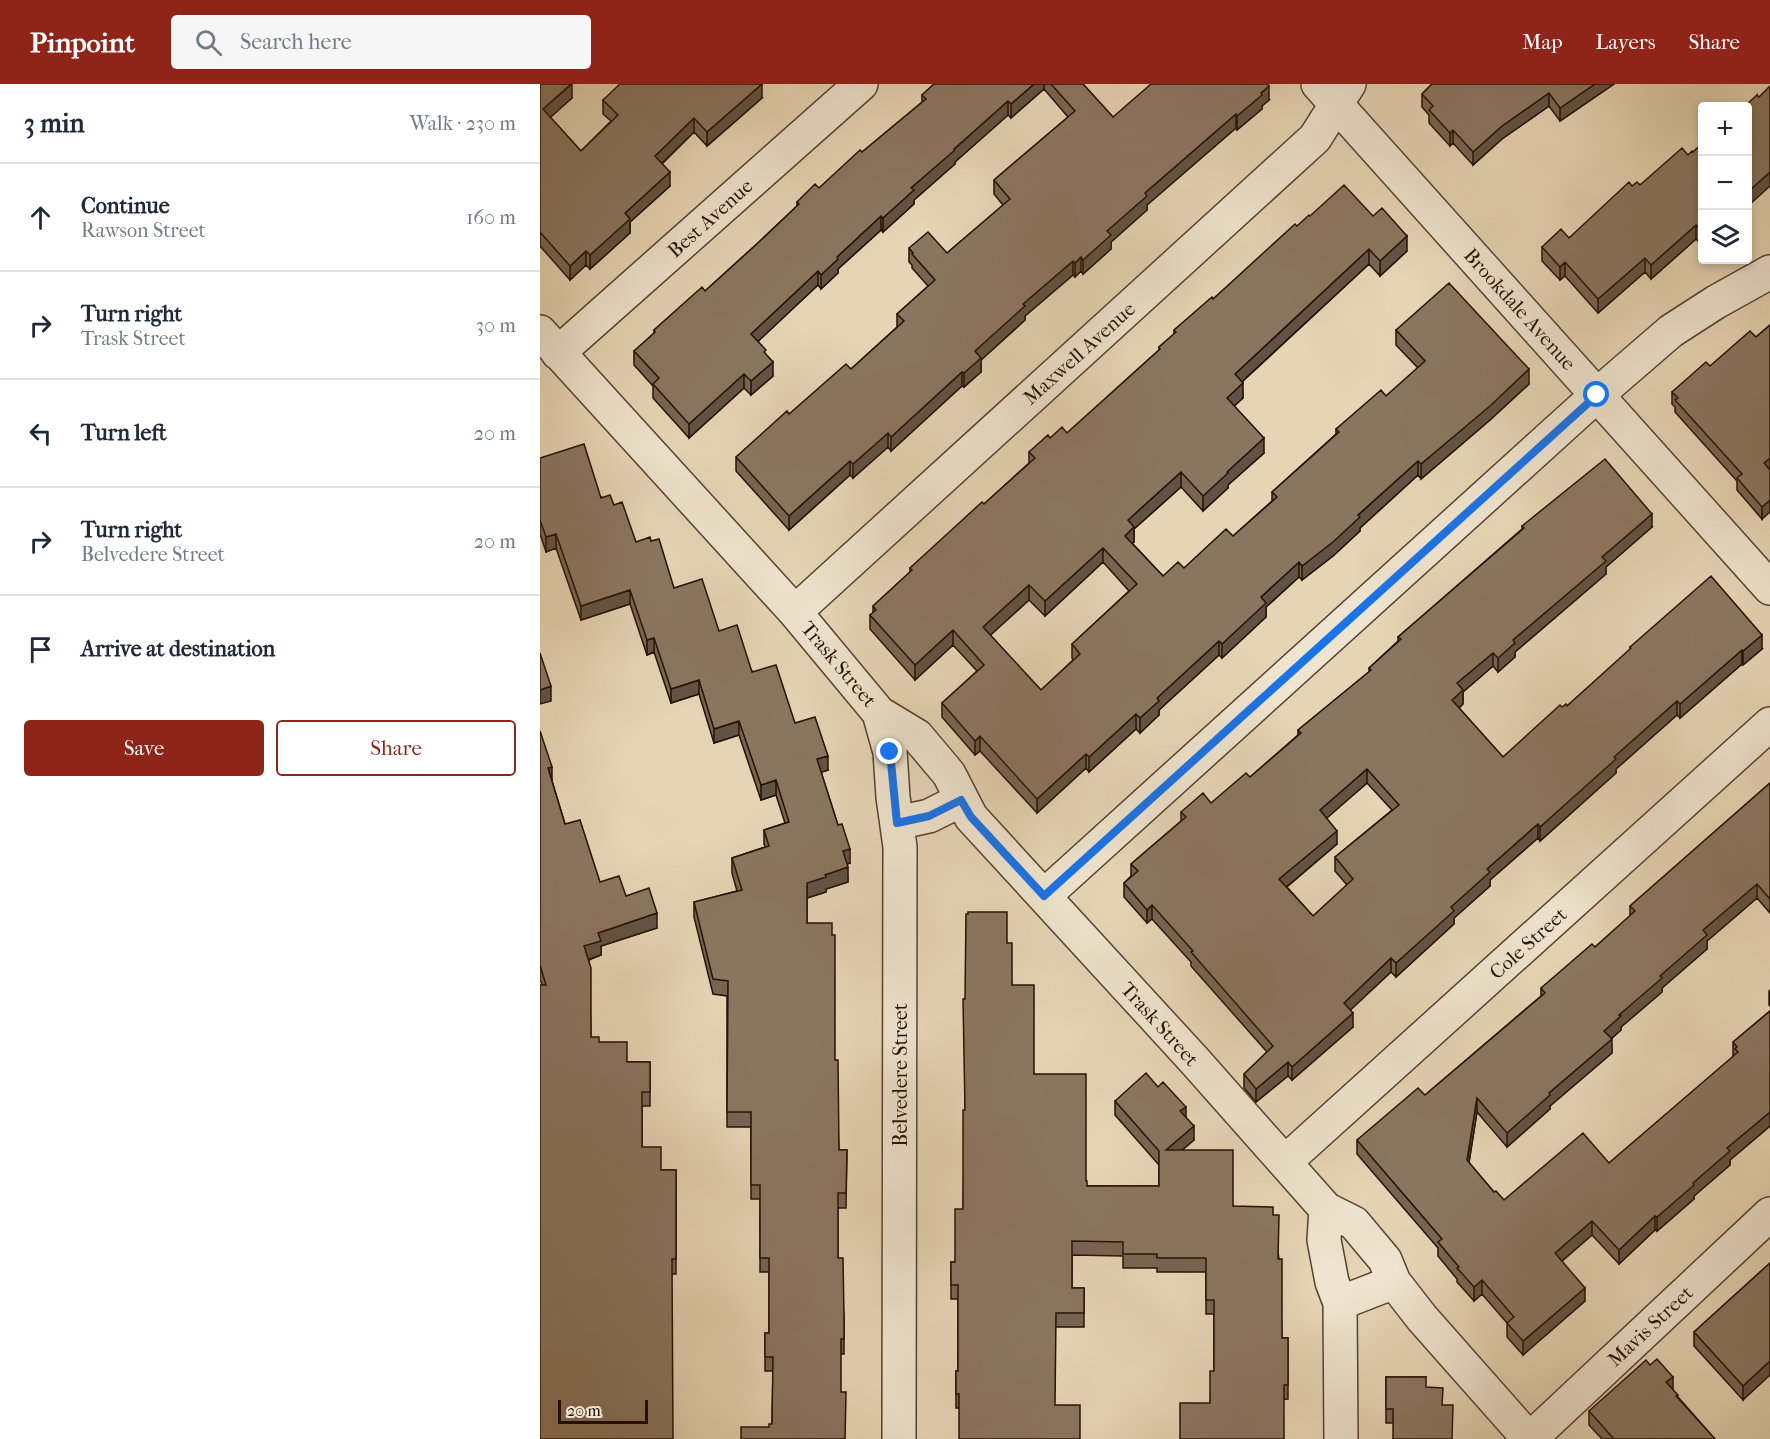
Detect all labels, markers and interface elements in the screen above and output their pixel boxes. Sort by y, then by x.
search box [171,15,591,69]
text: Pinpoint [30,26,135,59]
icon: search [192,26,225,59]
text: Search here [240,29,352,55]
text: Map [1522,30,1563,54]
text: Layers [1596,30,1655,54]
text: Share [1688,30,1740,54]
map controls [1698,102,1752,264]
button: + [1698,102,1752,156]
text: 3 min [24,108,85,139]
text: Walk · 230 m [410,112,516,135]
button: − [1698,156,1752,210]
street label: Best Avenue [663,174,758,262]
text: Continue [81,193,170,219]
icon: ahead [24,201,57,234]
text: 160 m [466,206,516,229]
button: layers [1698,210,1752,264]
text: Rawson Street [81,219,206,242]
street label: Brookdale Avenue [1459,244,1580,375]
street label: Maxwell Avenue [1019,297,1140,409]
text: Turn right [81,301,182,327]
icon: right [24,309,57,342]
text: 30 m [476,314,516,337]
text: Trask Street [81,327,186,350]
route start [1583,381,1609,407]
icon: left [24,417,57,450]
text: Turn left [81,420,167,446]
text: 20 m [474,422,516,445]
text: Turn right [81,517,182,543]
icon: right [24,525,57,558]
text: 20 m [474,530,516,553]
text: Belvedere Street [81,543,225,566]
street label: Trask Street [796,617,881,712]
icon: arrive [24,633,57,666]
text: Arrive at destination [81,636,275,662]
button: Save [24,720,264,776]
button: Share [276,720,516,776]
route end [876,738,902,764]
street label: Cole Street [1485,903,1572,984]
street label: Trask Street [1116,978,1203,1071]
street label: Belvedere Street [889,1003,912,1147]
street label: Mavis Street [1603,1281,1698,1371]
scale bar [558,1397,648,1424]
text: 20 m [567,1401,601,1420]

